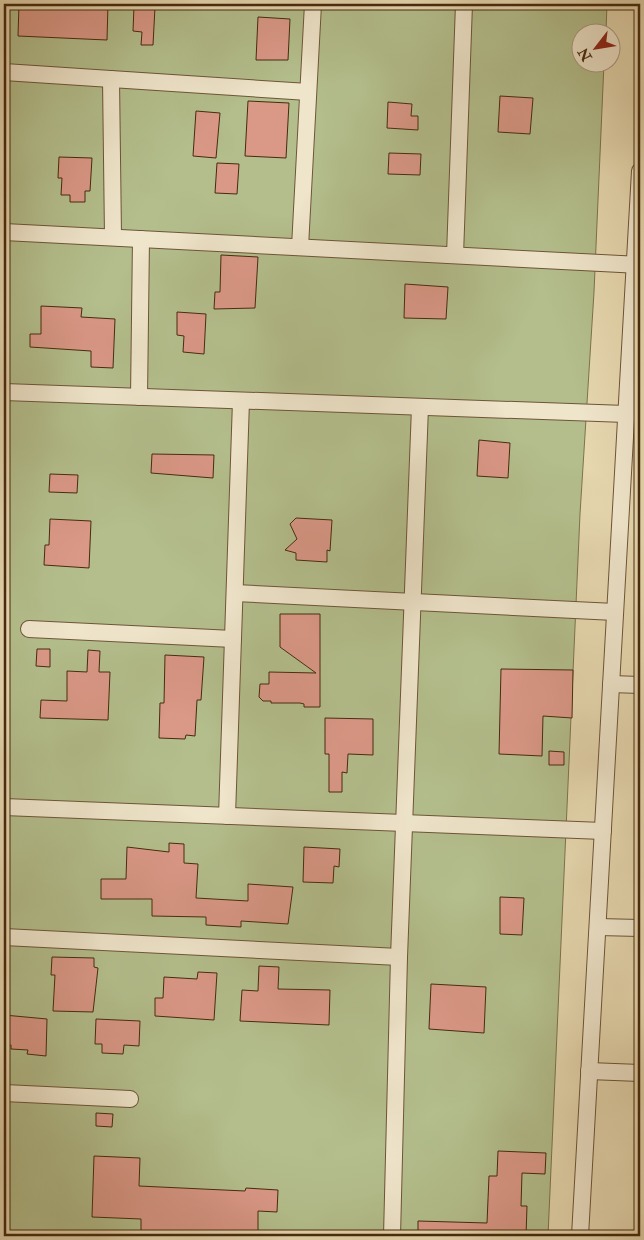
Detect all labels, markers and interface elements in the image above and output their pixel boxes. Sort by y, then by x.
north arrow [572,22,622,72]
text: N [575,44,596,65]

